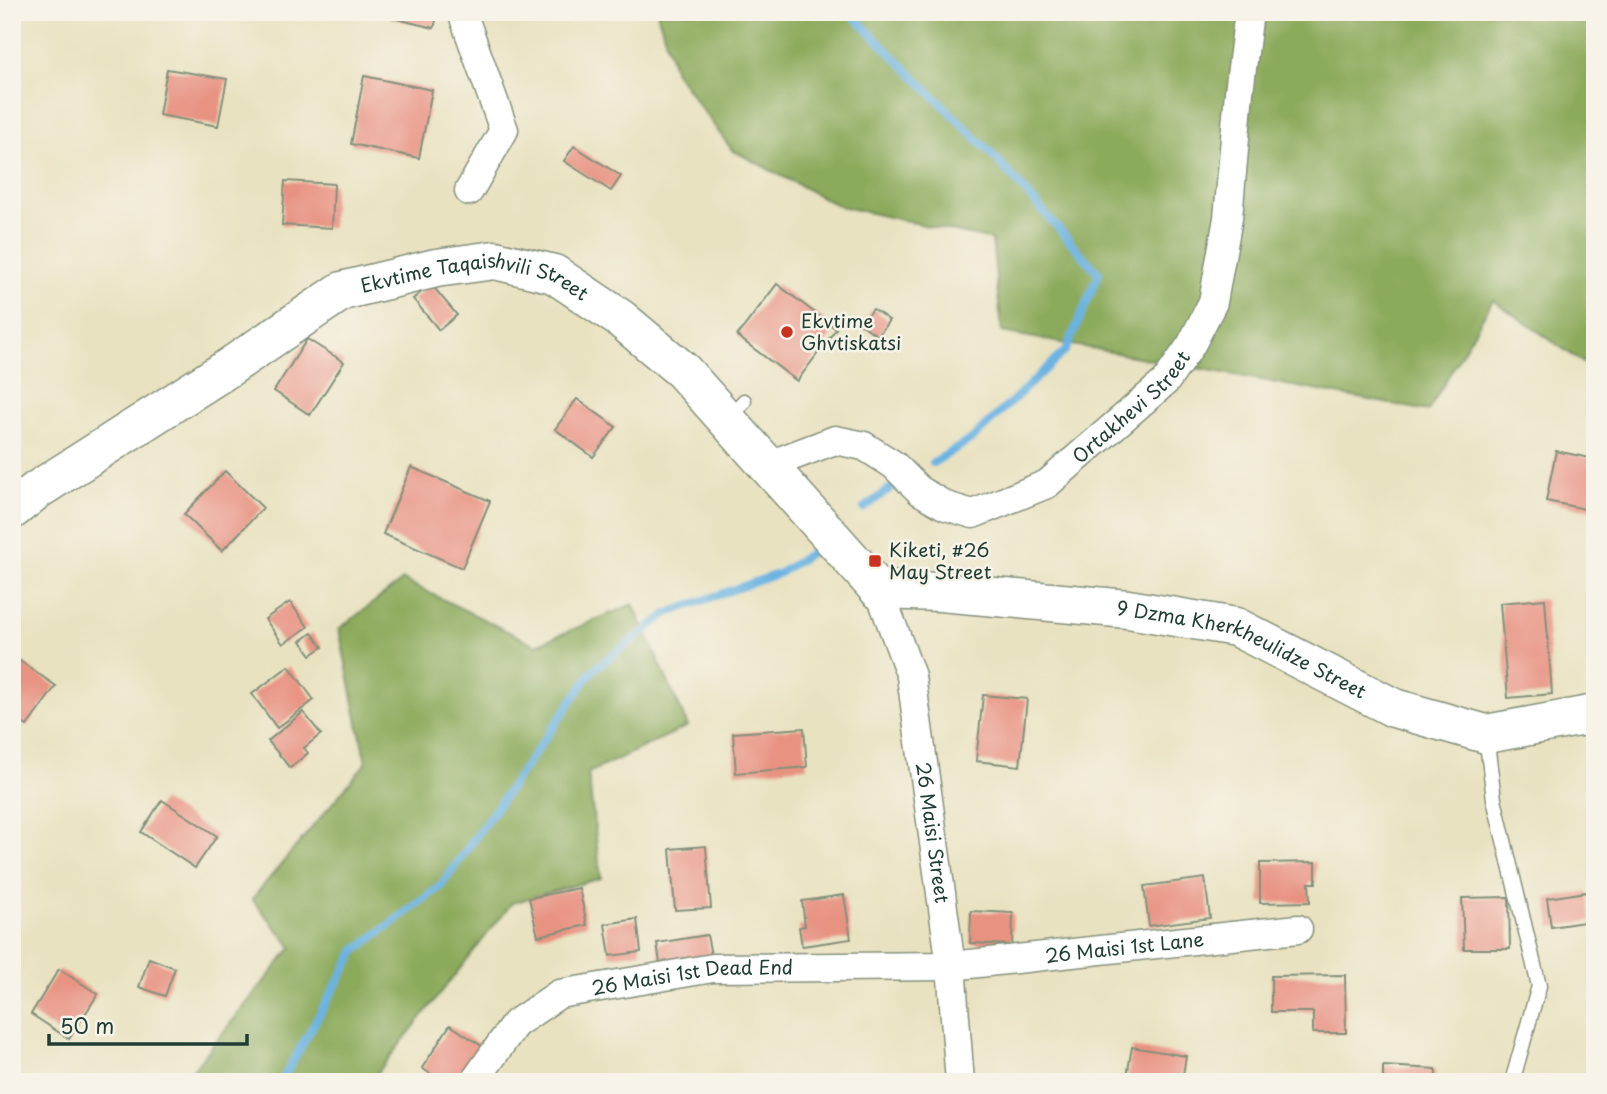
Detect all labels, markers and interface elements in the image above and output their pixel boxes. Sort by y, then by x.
street label: Ekvtime Taqaishvili Street [358,245,595,307]
place label: Ekvtime Ghvtiskatsi [801,306,901,356]
marker: Ekvtime Ghvtiskatsi [779,324,795,340]
street label: Ortakhevi Street [1066,344,1196,469]
place label: Kiketi, #26 May Street [889,535,992,585]
marker: Kiketi, #26 May Street [867,553,883,569]
street label: 9 Dzma Kherkheulidze Street [1116,593,1372,705]
street label: 26 Maisi Street [910,760,957,905]
street label: 26 Maisi 1st Lane [1044,924,1205,969]
street label: 26 Maisi 1st Dead End [589,952,793,1001]
scale bar [49,1003,247,1047]
text: 50 m [60,1009,114,1041]

